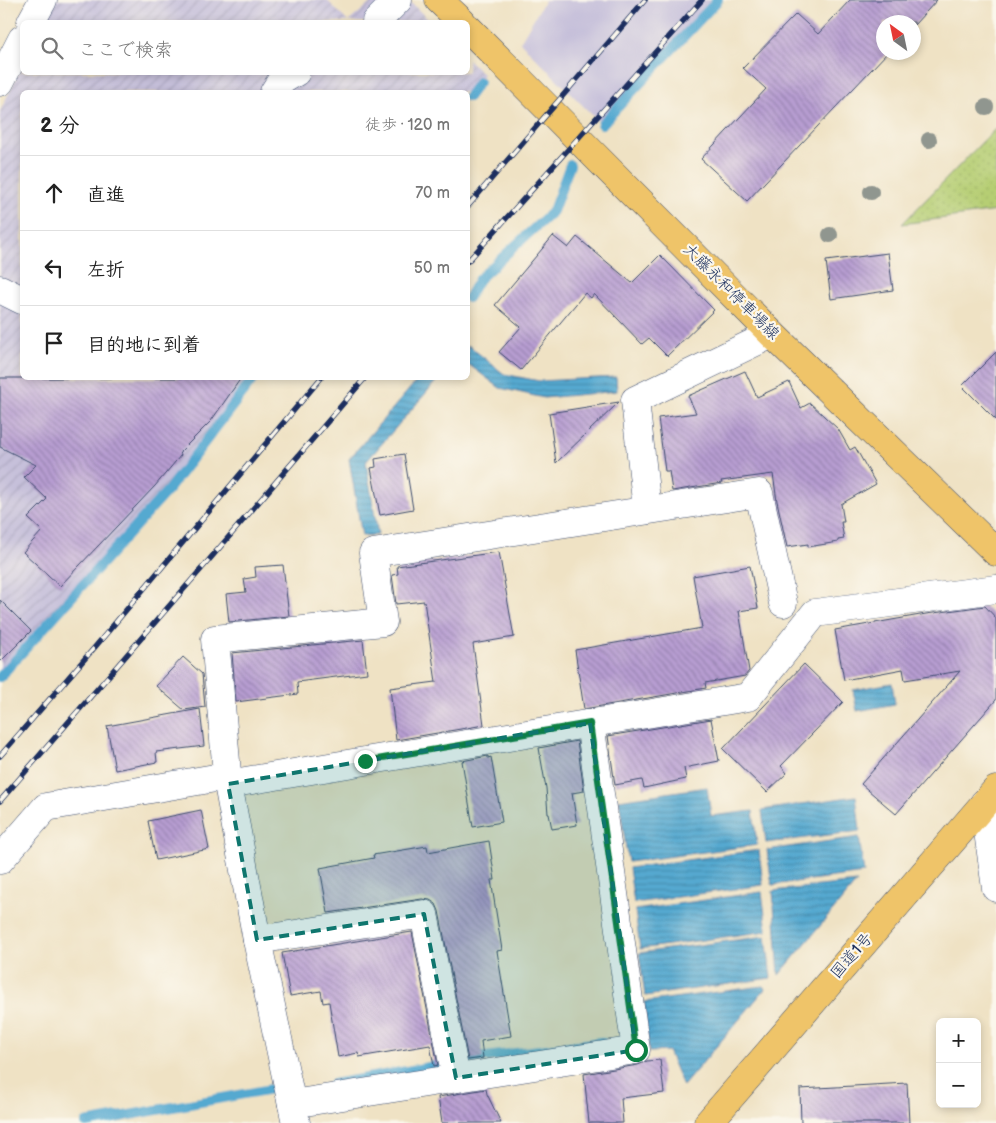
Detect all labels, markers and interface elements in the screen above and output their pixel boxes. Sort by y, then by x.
north arrow [876,15,921,60]
search box [20,20,470,75]
icon: search [38,34,66,62]
text: ここで検索 [78,39,173,62]
text: 2 分 [40,113,79,138]
text: 徒歩 · 120 m [365,116,450,135]
icon: ahead [40,179,68,207]
text: 直進 [87,184,125,207]
text: 70 m [415,184,450,203]
street label: 大藤永和停車場線 [679,240,783,344]
icon: left [40,254,68,282]
text: 左折 [87,259,125,282]
text: 50 m [414,259,450,278]
icon: arrive [40,329,68,357]
text: 目的地に到着 [87,334,201,357]
route end [354,750,377,773]
street label: 国道1号 [827,929,877,983]
map controls [936,1018,981,1108]
button: + [936,1018,981,1063]
route start [625,1039,648,1062]
button: − [936,1063,981,1108]

